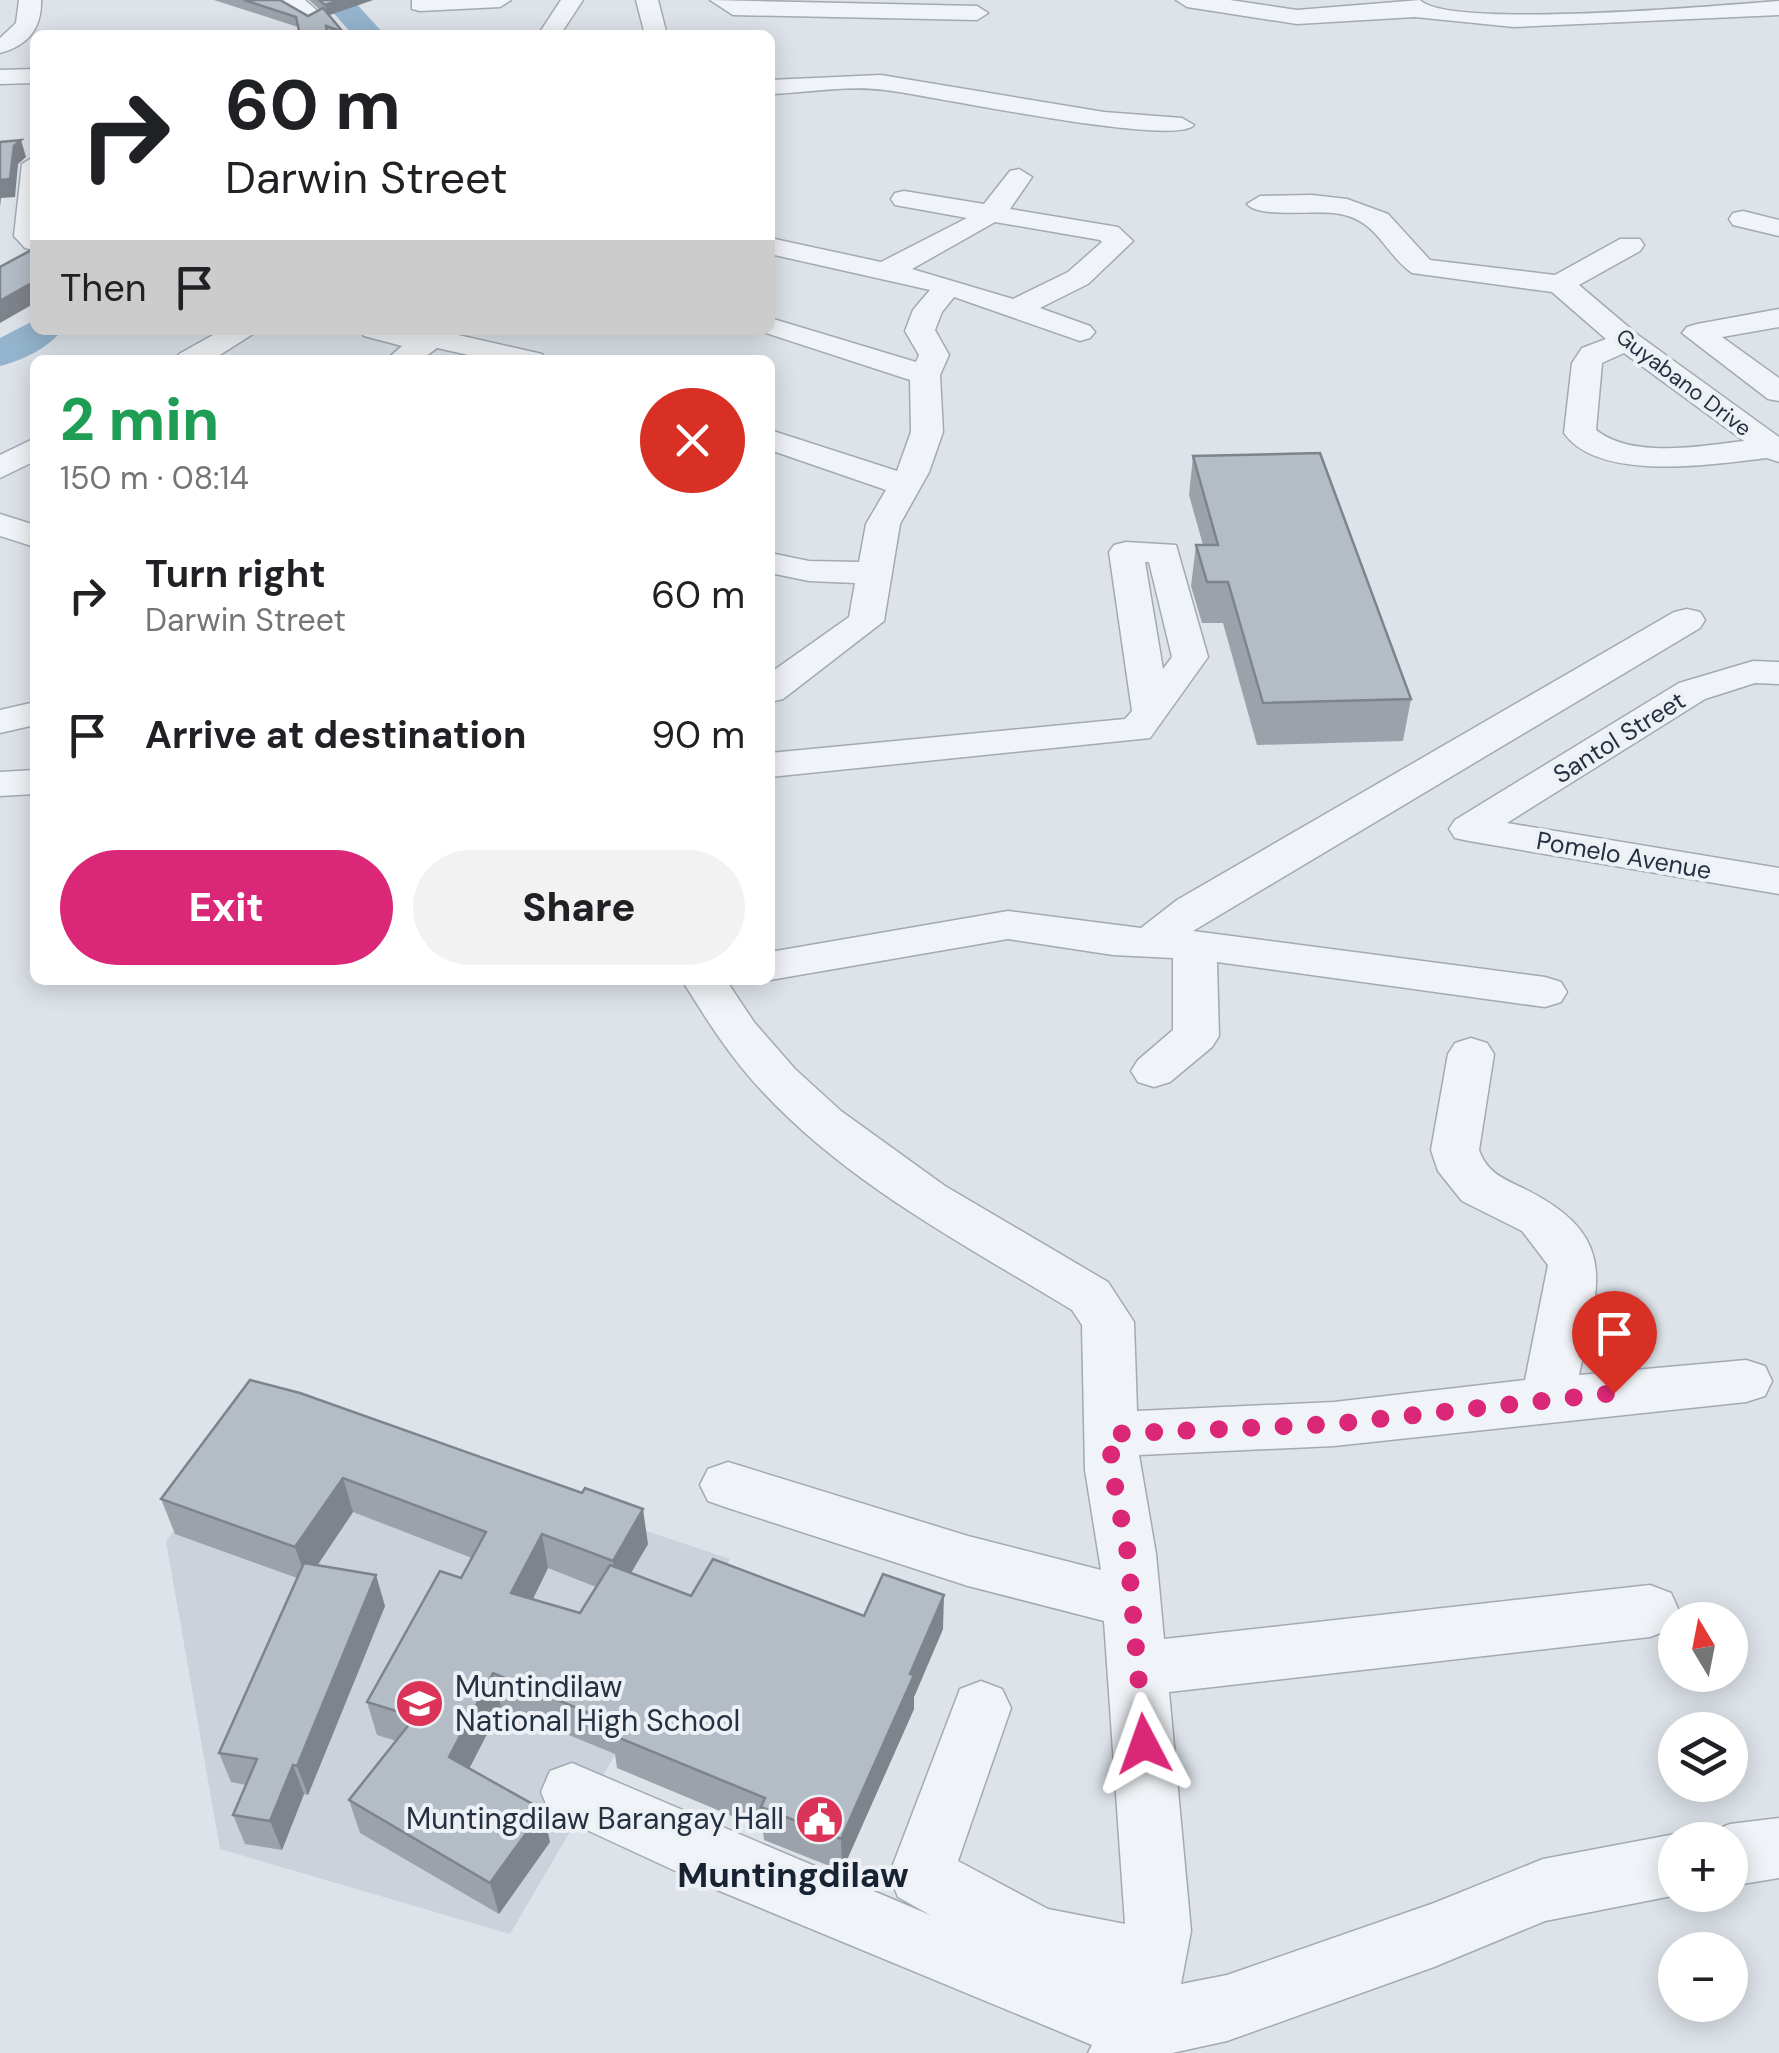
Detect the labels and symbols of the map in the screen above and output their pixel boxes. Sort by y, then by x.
street label: Guyabano Drive [1610,322,1757,443]
street label: Santol Street [1547,684,1692,791]
street label: Pomelo Avenue [1534,824,1714,887]
pin [1572,1291,1657,1394]
north arrow [1658,1602,1748,1692]
place label: Muntindilaw National High School [455,1667,740,1740]
school or university icon: Muntindilaw National High School [394,1678,446,1730]
position arrow [1092,1692,1196,1796]
public building icon: Muntingdilaw Barangay Hall [793,1793,845,1845]
place label: Muntingdilaw Barangay Hall [406,1799,784,1838]
district label: Muntingdilaw [677,1852,909,1898]

